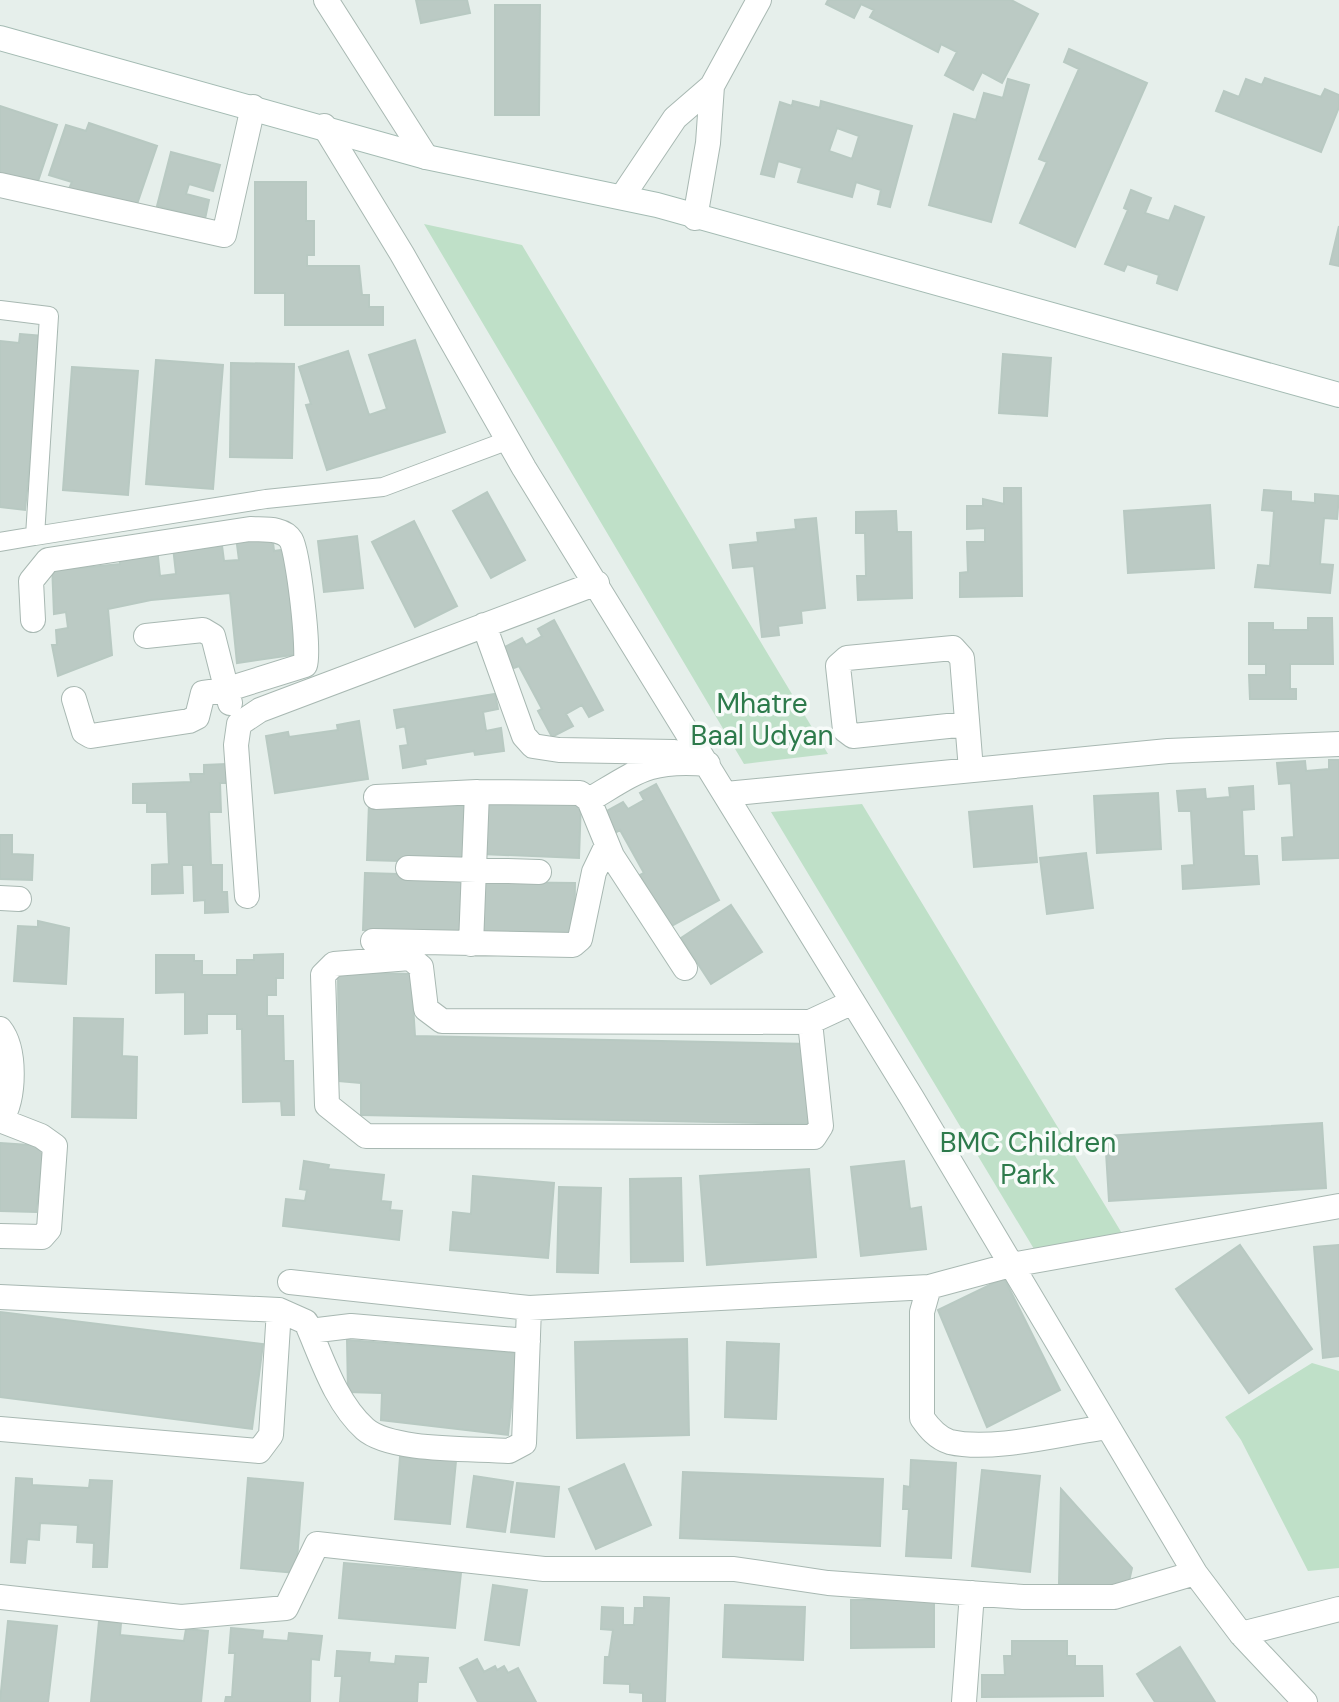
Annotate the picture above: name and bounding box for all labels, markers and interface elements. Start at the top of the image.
park label: Mhatre Baal Udyan [691,685,833,754]
park label: BMC Children Park [940,1124,1116,1193]

